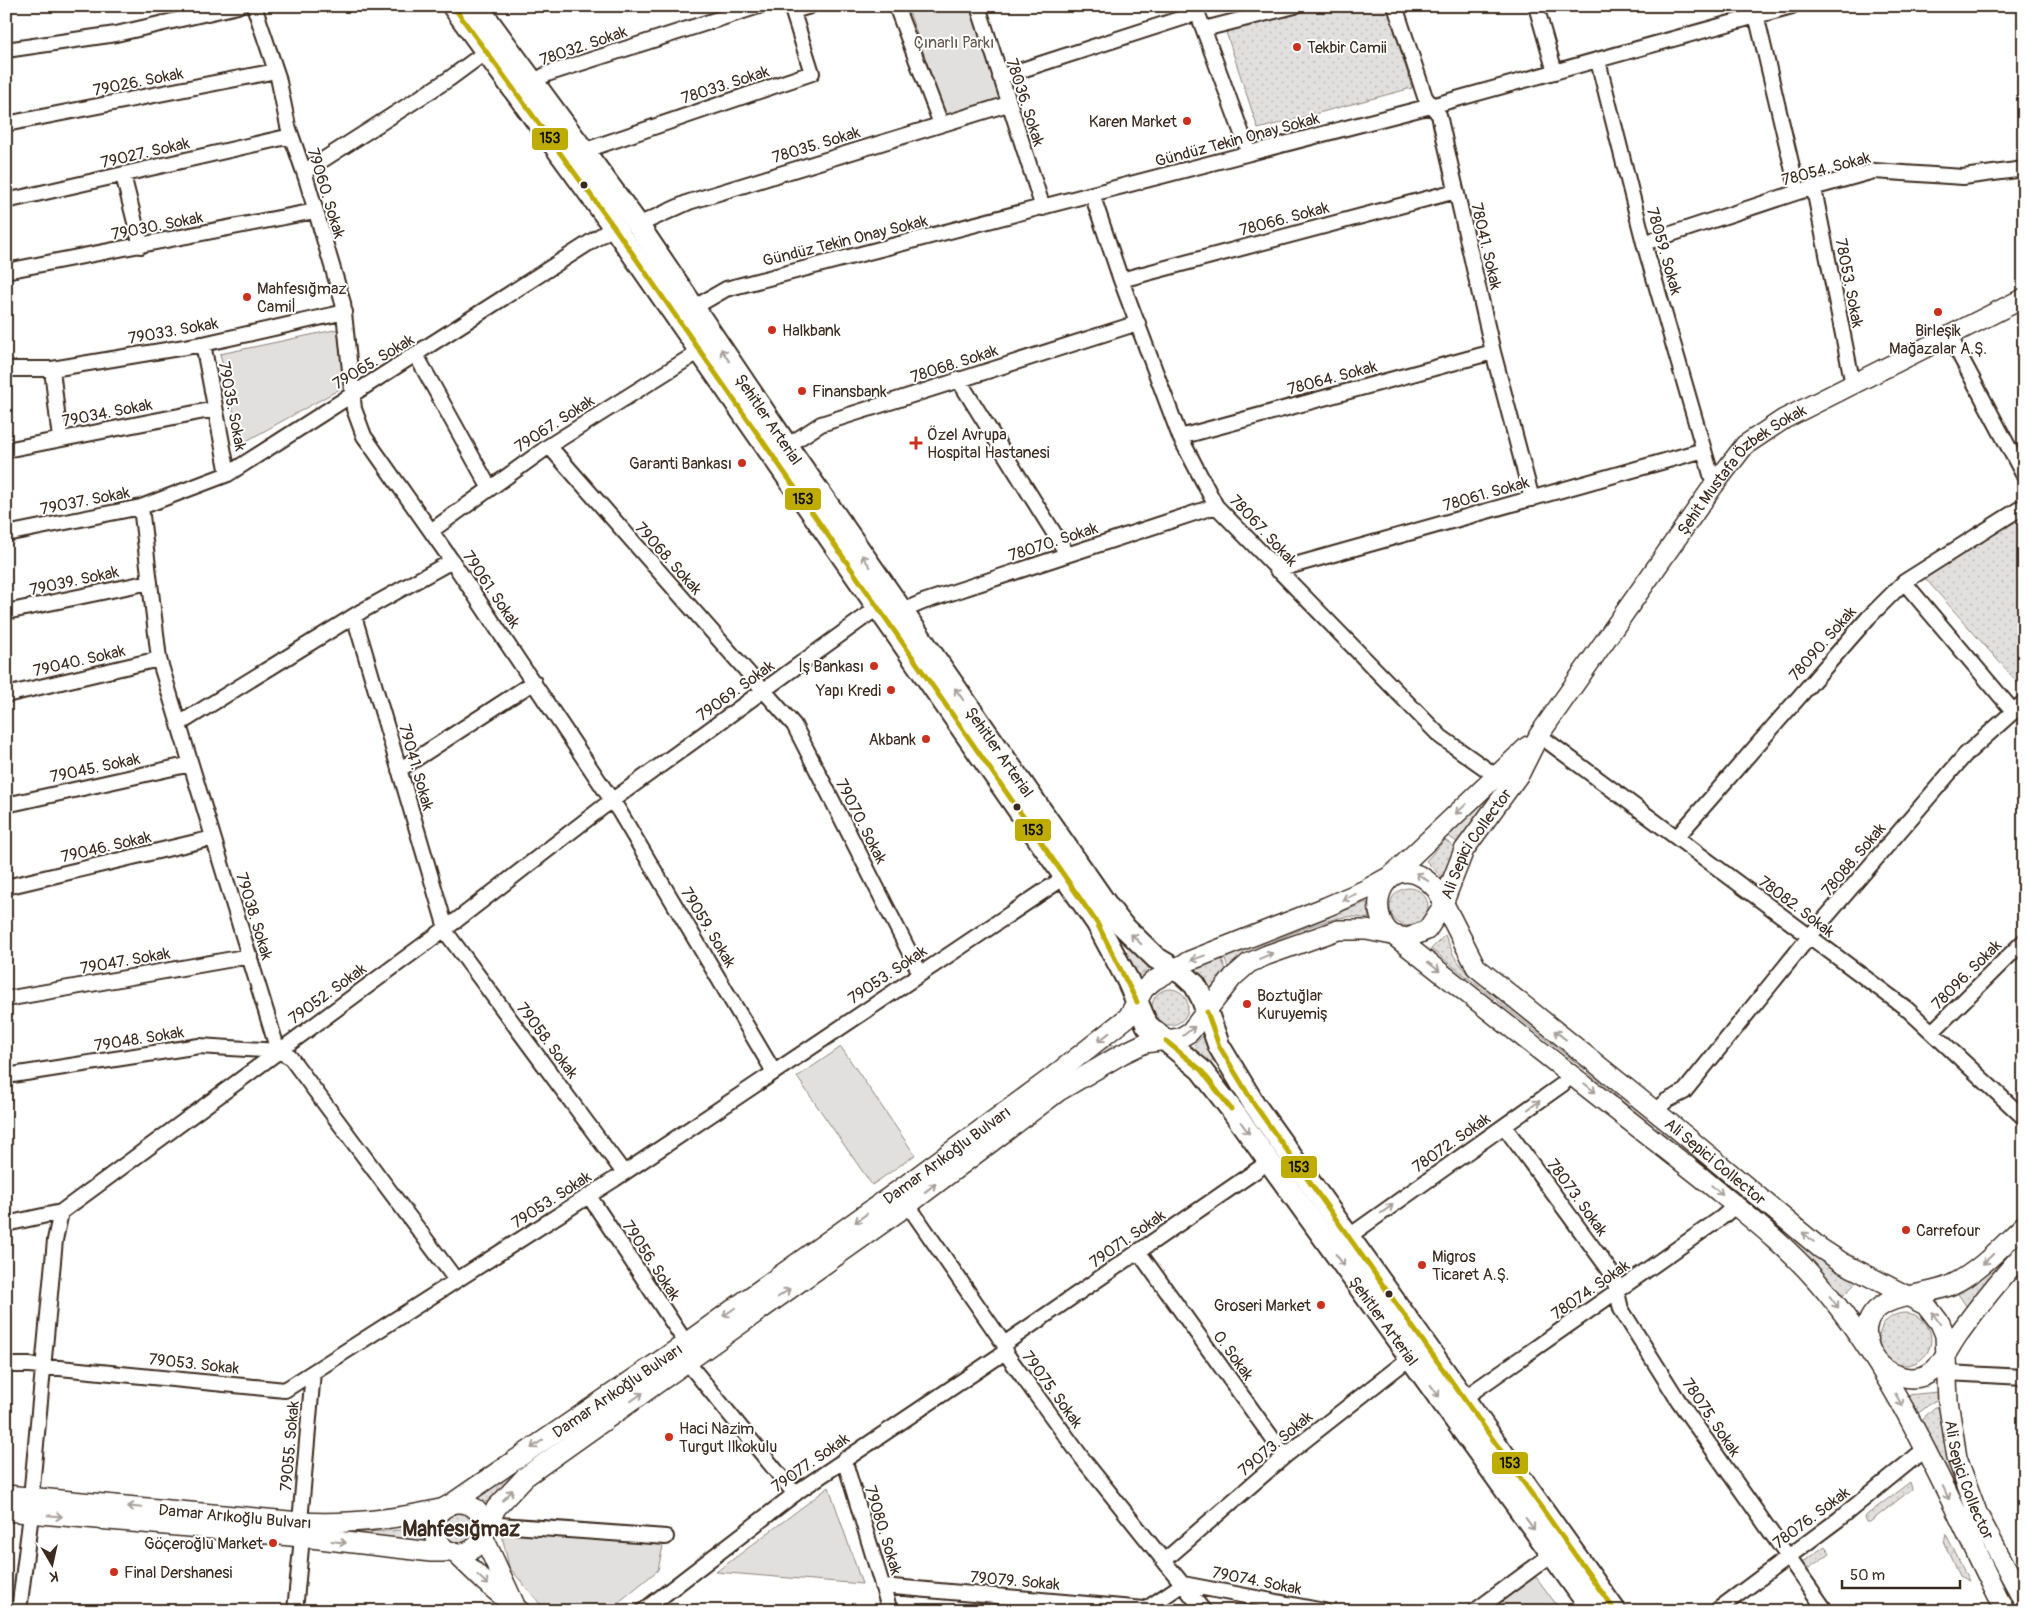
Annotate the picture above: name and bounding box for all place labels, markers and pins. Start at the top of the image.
place label: Tekbir Camii [1307,38,1387,58]
marker: Tekbir Camii [1291,41,1303,53]
place label: Karen Market [1089,112,1178,132]
marker: Karen Market [1181,115,1193,127]
unlabelled marker [579,180,589,190]
place label: Mahfesığmaz Camiİ [257,279,347,317]
marker: Mahfesığmaz Camiİ [241,291,253,303]
marker: Birleşik Mağazalar A.Ş. [1932,306,1944,318]
place label: Halkbank [782,321,841,341]
place label: Birleşik Mağazalar A.Ş. [1889,321,1987,359]
marker: Halkbank [766,324,778,336]
place label: Finansbank [812,382,887,402]
marker: Finansbank [796,385,808,397]
place label: Özel Avrupa Hospital Hastanesi [927,425,1050,463]
marker: Özel Avrupa Hospital Hastanesi [909,436,923,450]
place label: Garanti Bankası [629,454,732,474]
marker: Garanti Bankası [736,457,748,469]
place label: İş Bankası [798,657,864,677]
marker: İş Bankası [868,660,880,672]
place label: Yapı Kredi [815,681,881,701]
marker: Yapı Kredi [885,684,897,696]
place label: Akbank [868,730,916,750]
marker: Akbank [920,733,932,745]
unlabelled marker [1012,802,1022,812]
place label: Boztuğlar Kuruyemiş [1257,986,1327,1024]
marker: Boztuğlar Kuruyemiş [1241,998,1253,1010]
place label: Carrefour [1916,1221,1980,1241]
marker: Carrefour [1900,1224,1912,1236]
place label: Migros Ticaret A.Ş. [1432,1247,1509,1285]
marker: Migros Ticaret A.Ş. [1416,1259,1428,1271]
unlabelled marker [1384,1289,1394,1299]
place label: Groseri Market [1214,1296,1312,1316]
marker: Groseri Market [1315,1299,1327,1311]
place label: Haci Nazim Turgut Ilkokulu [679,1419,777,1457]
marker: Haci Nazim Turgut Ilkokulu [663,1431,675,1443]
place label: Göçeroğlu Market [144,1534,264,1554]
marker: Göçeroğlu Market [267,1537,279,1549]
place label: Final Dershanesi [124,1563,232,1583]
marker: Final Dershanesi [108,1566,120,1578]

